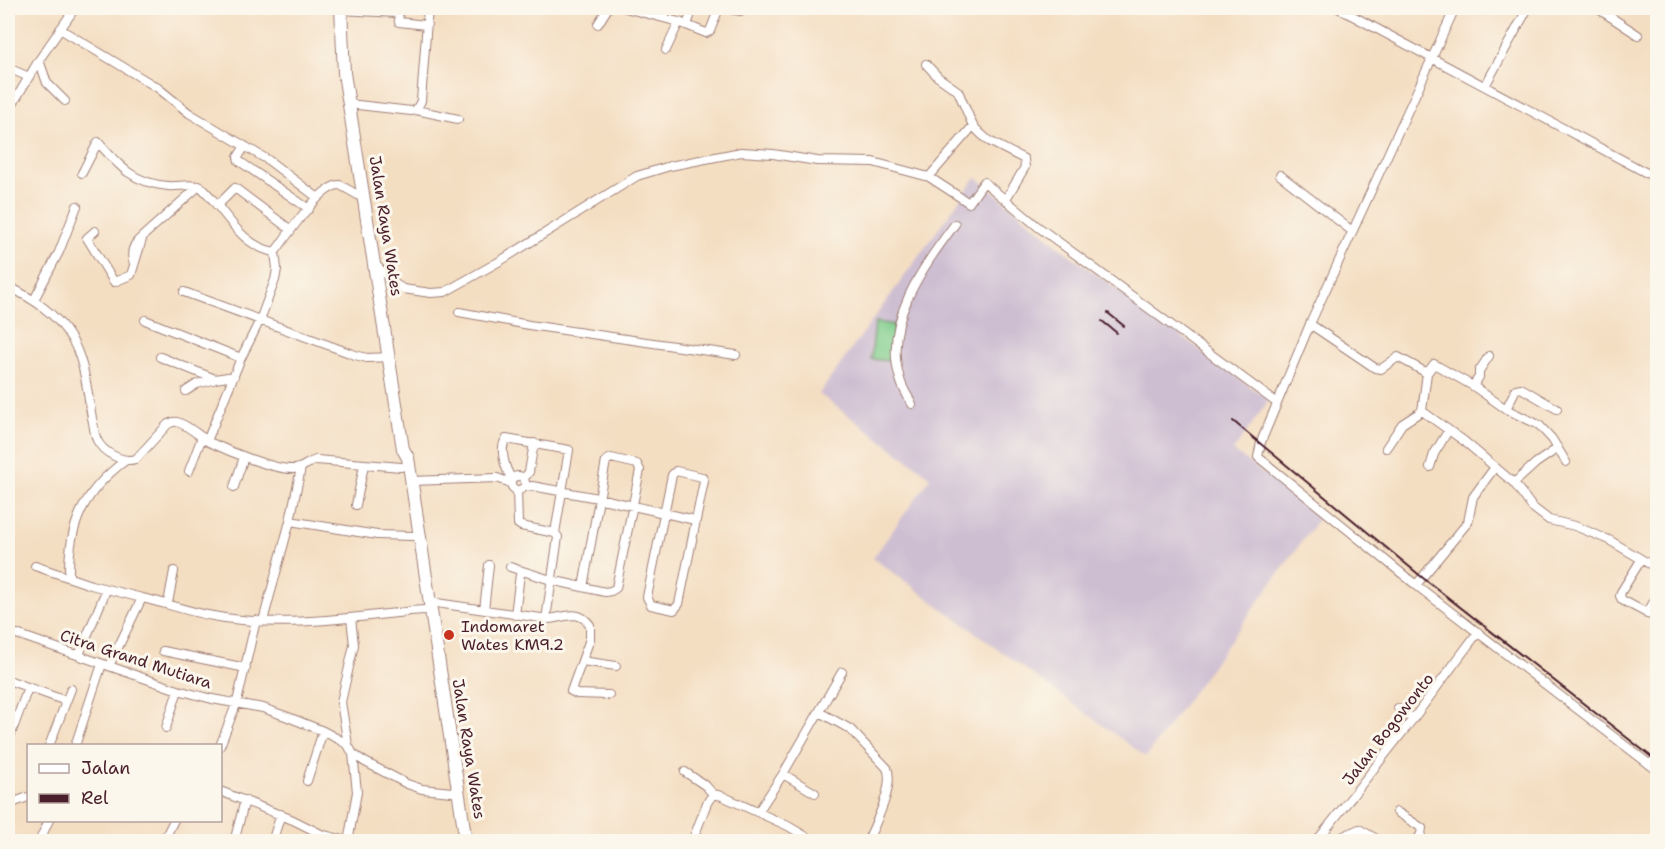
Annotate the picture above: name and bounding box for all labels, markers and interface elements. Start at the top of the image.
street label: Jalan Raya Wates [365,154,407,298]
place label: Indomaret Wates KM9.2 [461,616,564,655]
street label: Citra Grand Mutiara [58,625,214,693]
marker: Indomaret Wates KM9.2 [442,628,456,642]
street label: Jalan Bogowonto [1338,669,1438,789]
street label: Jalan Raya Wates [448,677,490,821]
legend [27,744,222,822]
text: Jalan [81,756,130,780]
text: Rel [81,786,109,810]

